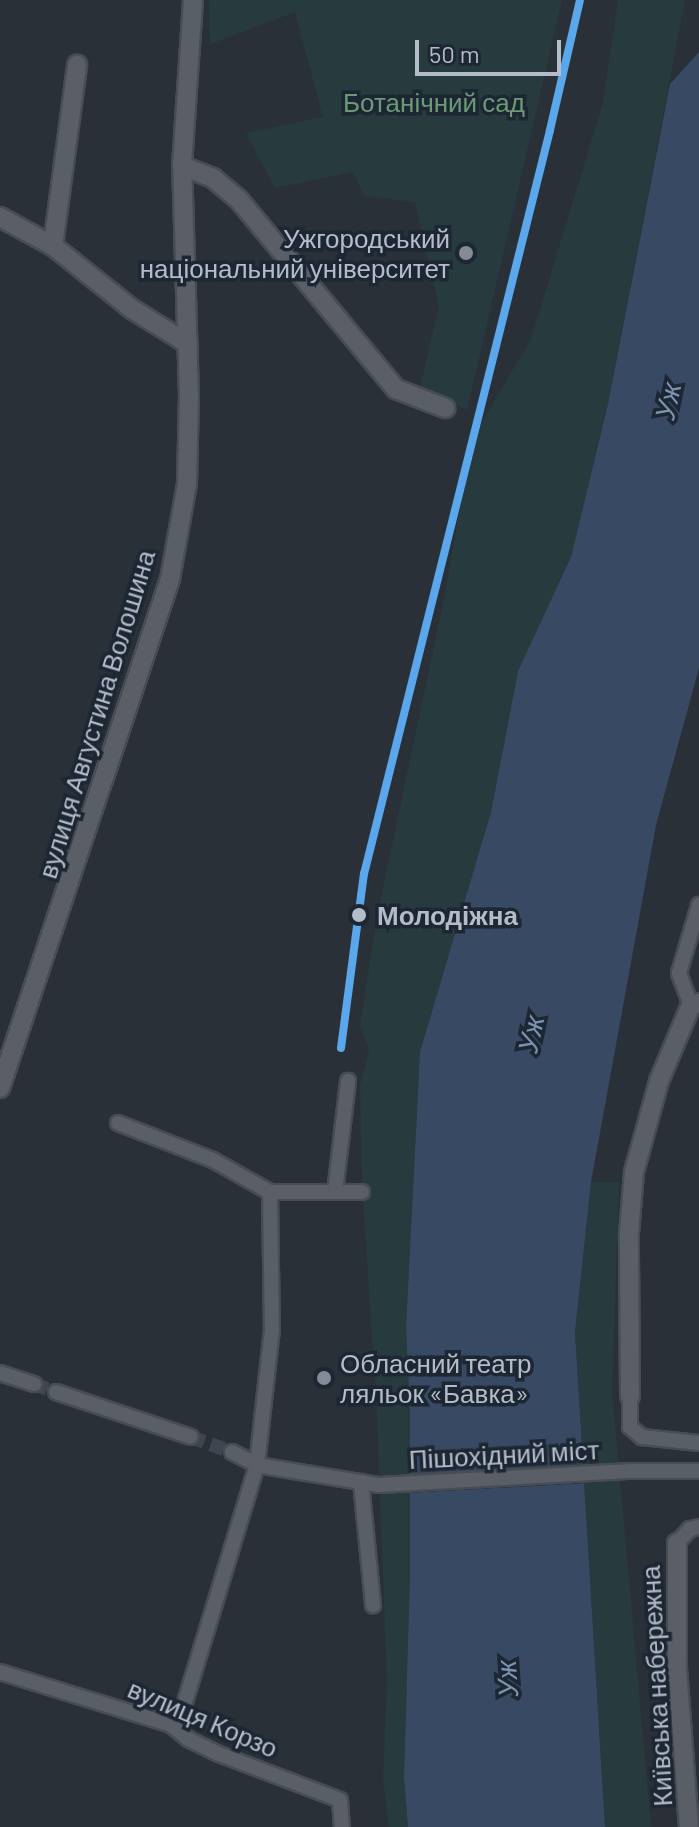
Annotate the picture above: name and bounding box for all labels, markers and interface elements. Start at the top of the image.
scale bar [419,24,565,74]
text: 50 m [429,39,480,68]
park label: Ботанічний сад [343,86,525,118]
place label: Ужгородський національний університет [140,222,450,284]
marker: Ужгородський національний університет [457,244,475,262]
water label: Уж [647,379,687,423]
street label: вулиця Августина Волошина [31,546,161,882]
place label: Молодіжна [377,899,518,931]
marker: Молодіжна [348,904,370,926]
water label: Уж [510,1012,550,1056]
place label: Обласний театр ляльок «Бавка» [340,1347,532,1408]
marker: Обласний театр ляльок «Бавка» [315,1369,333,1387]
street label: Пішохідний міст [408,1433,600,1475]
street label: Київська набережна [634,1565,678,1807]
water label: Уж [488,1659,524,1699]
street label: вулиця Корзо [124,1672,282,1764]

